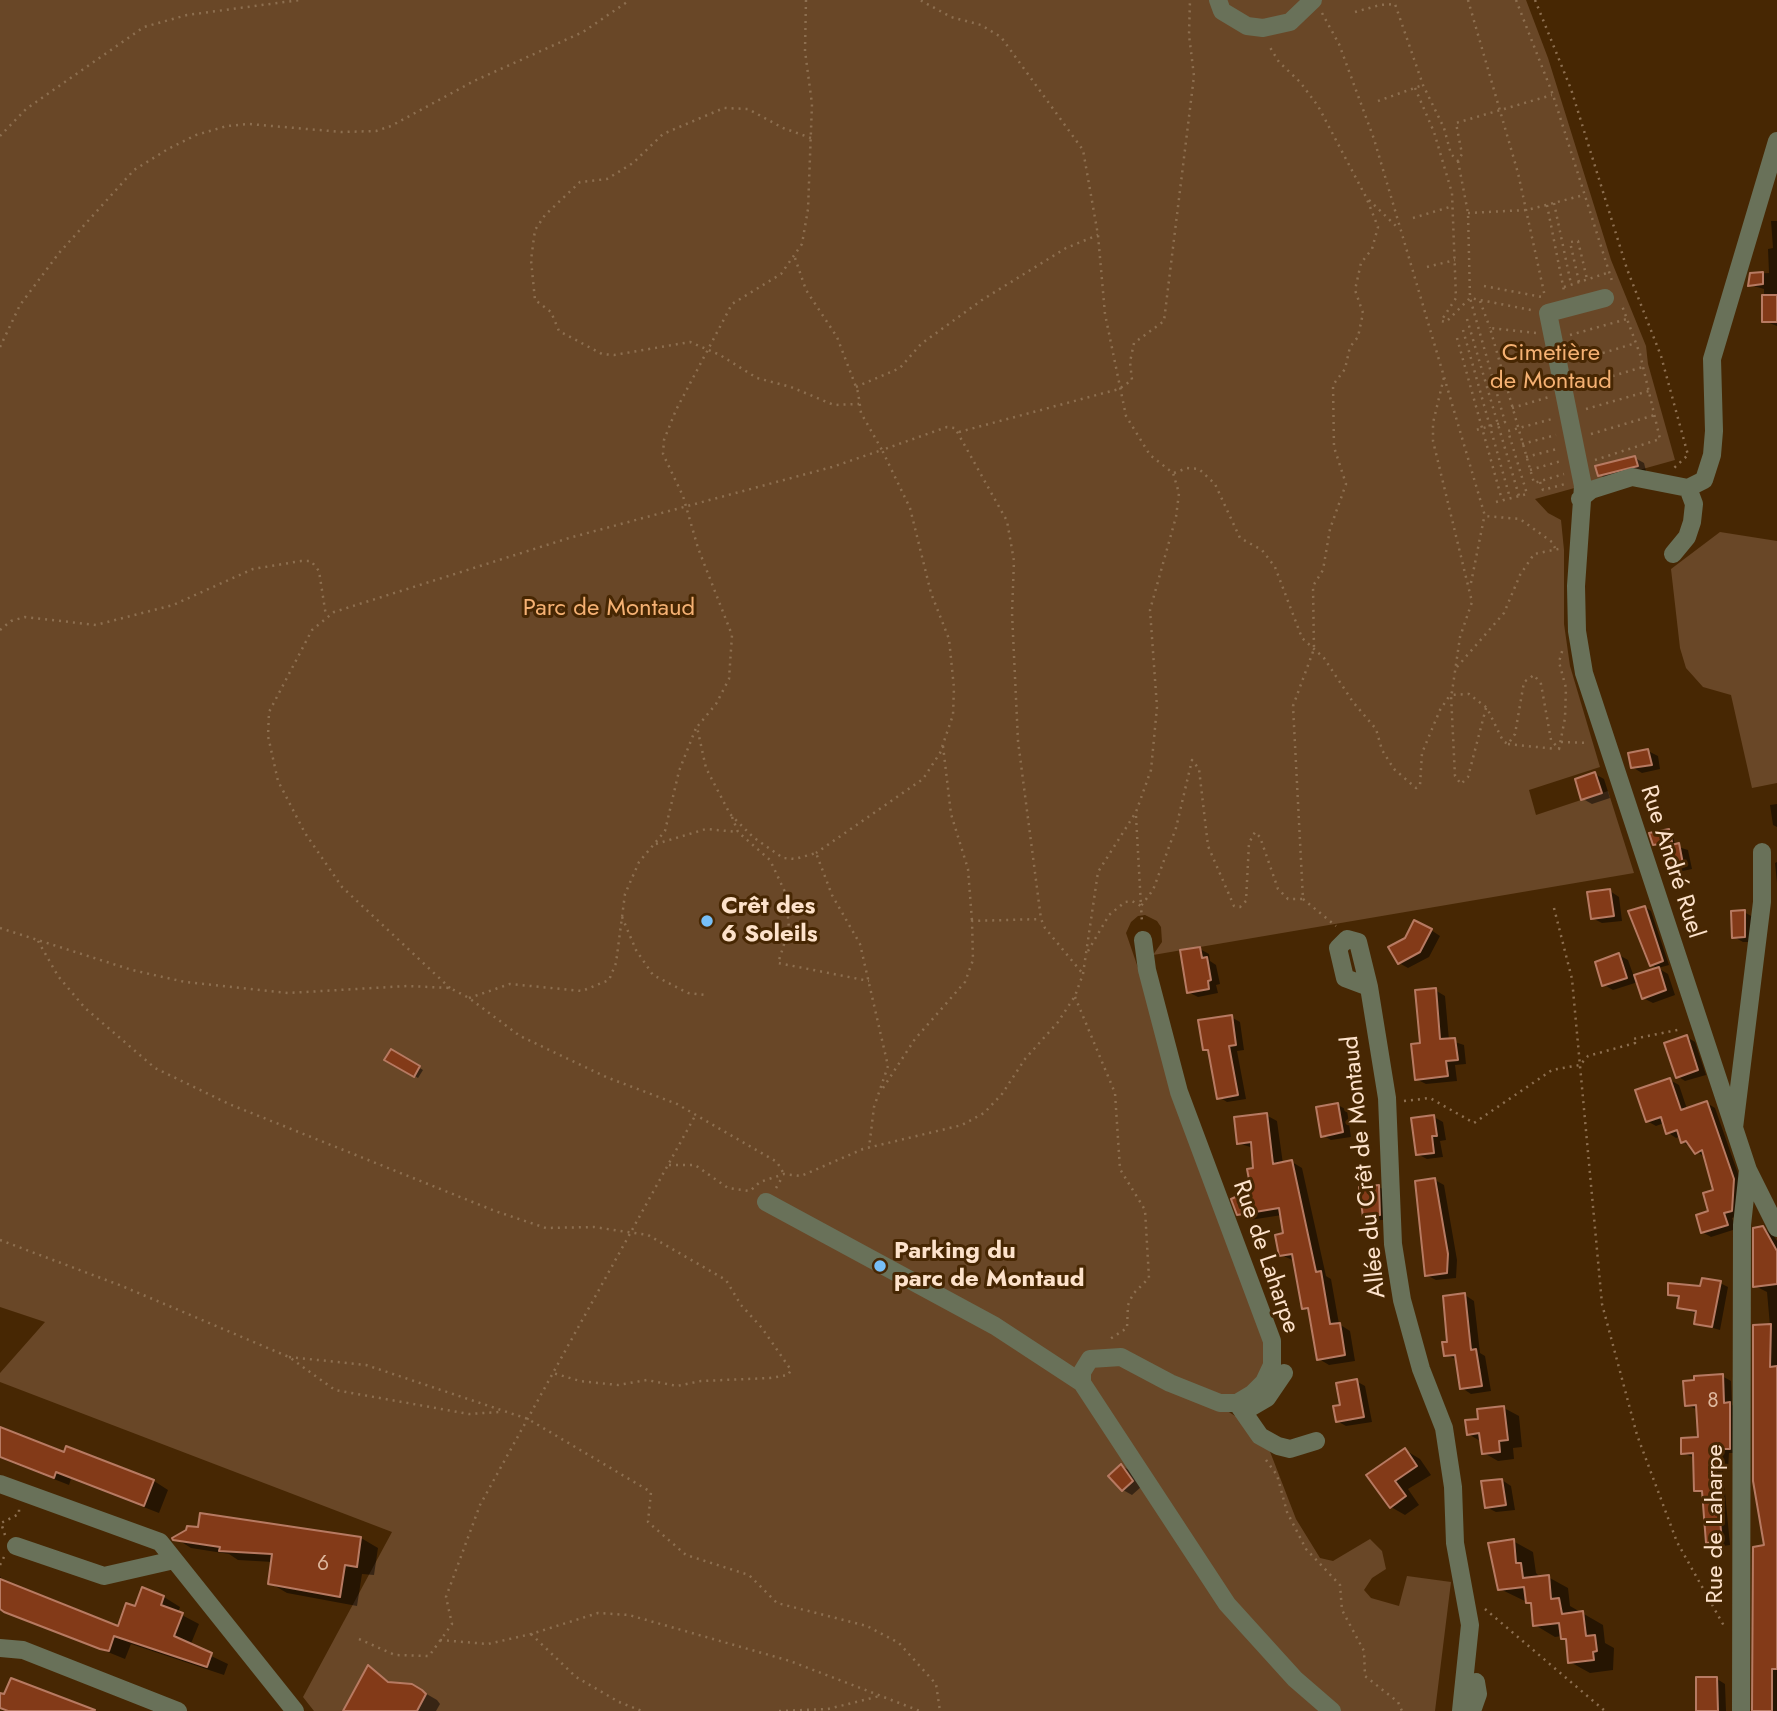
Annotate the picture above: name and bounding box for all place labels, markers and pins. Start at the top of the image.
place label: Crêt des 6 Soleils [721,893,818,949]
marker: Crêt des 6 Soleils [699,913,715,929]
place label: Parking du parc de Montaud [894,1238,1085,1294]
marker: Parking du parc de Montaud [872,1258,888,1274]

